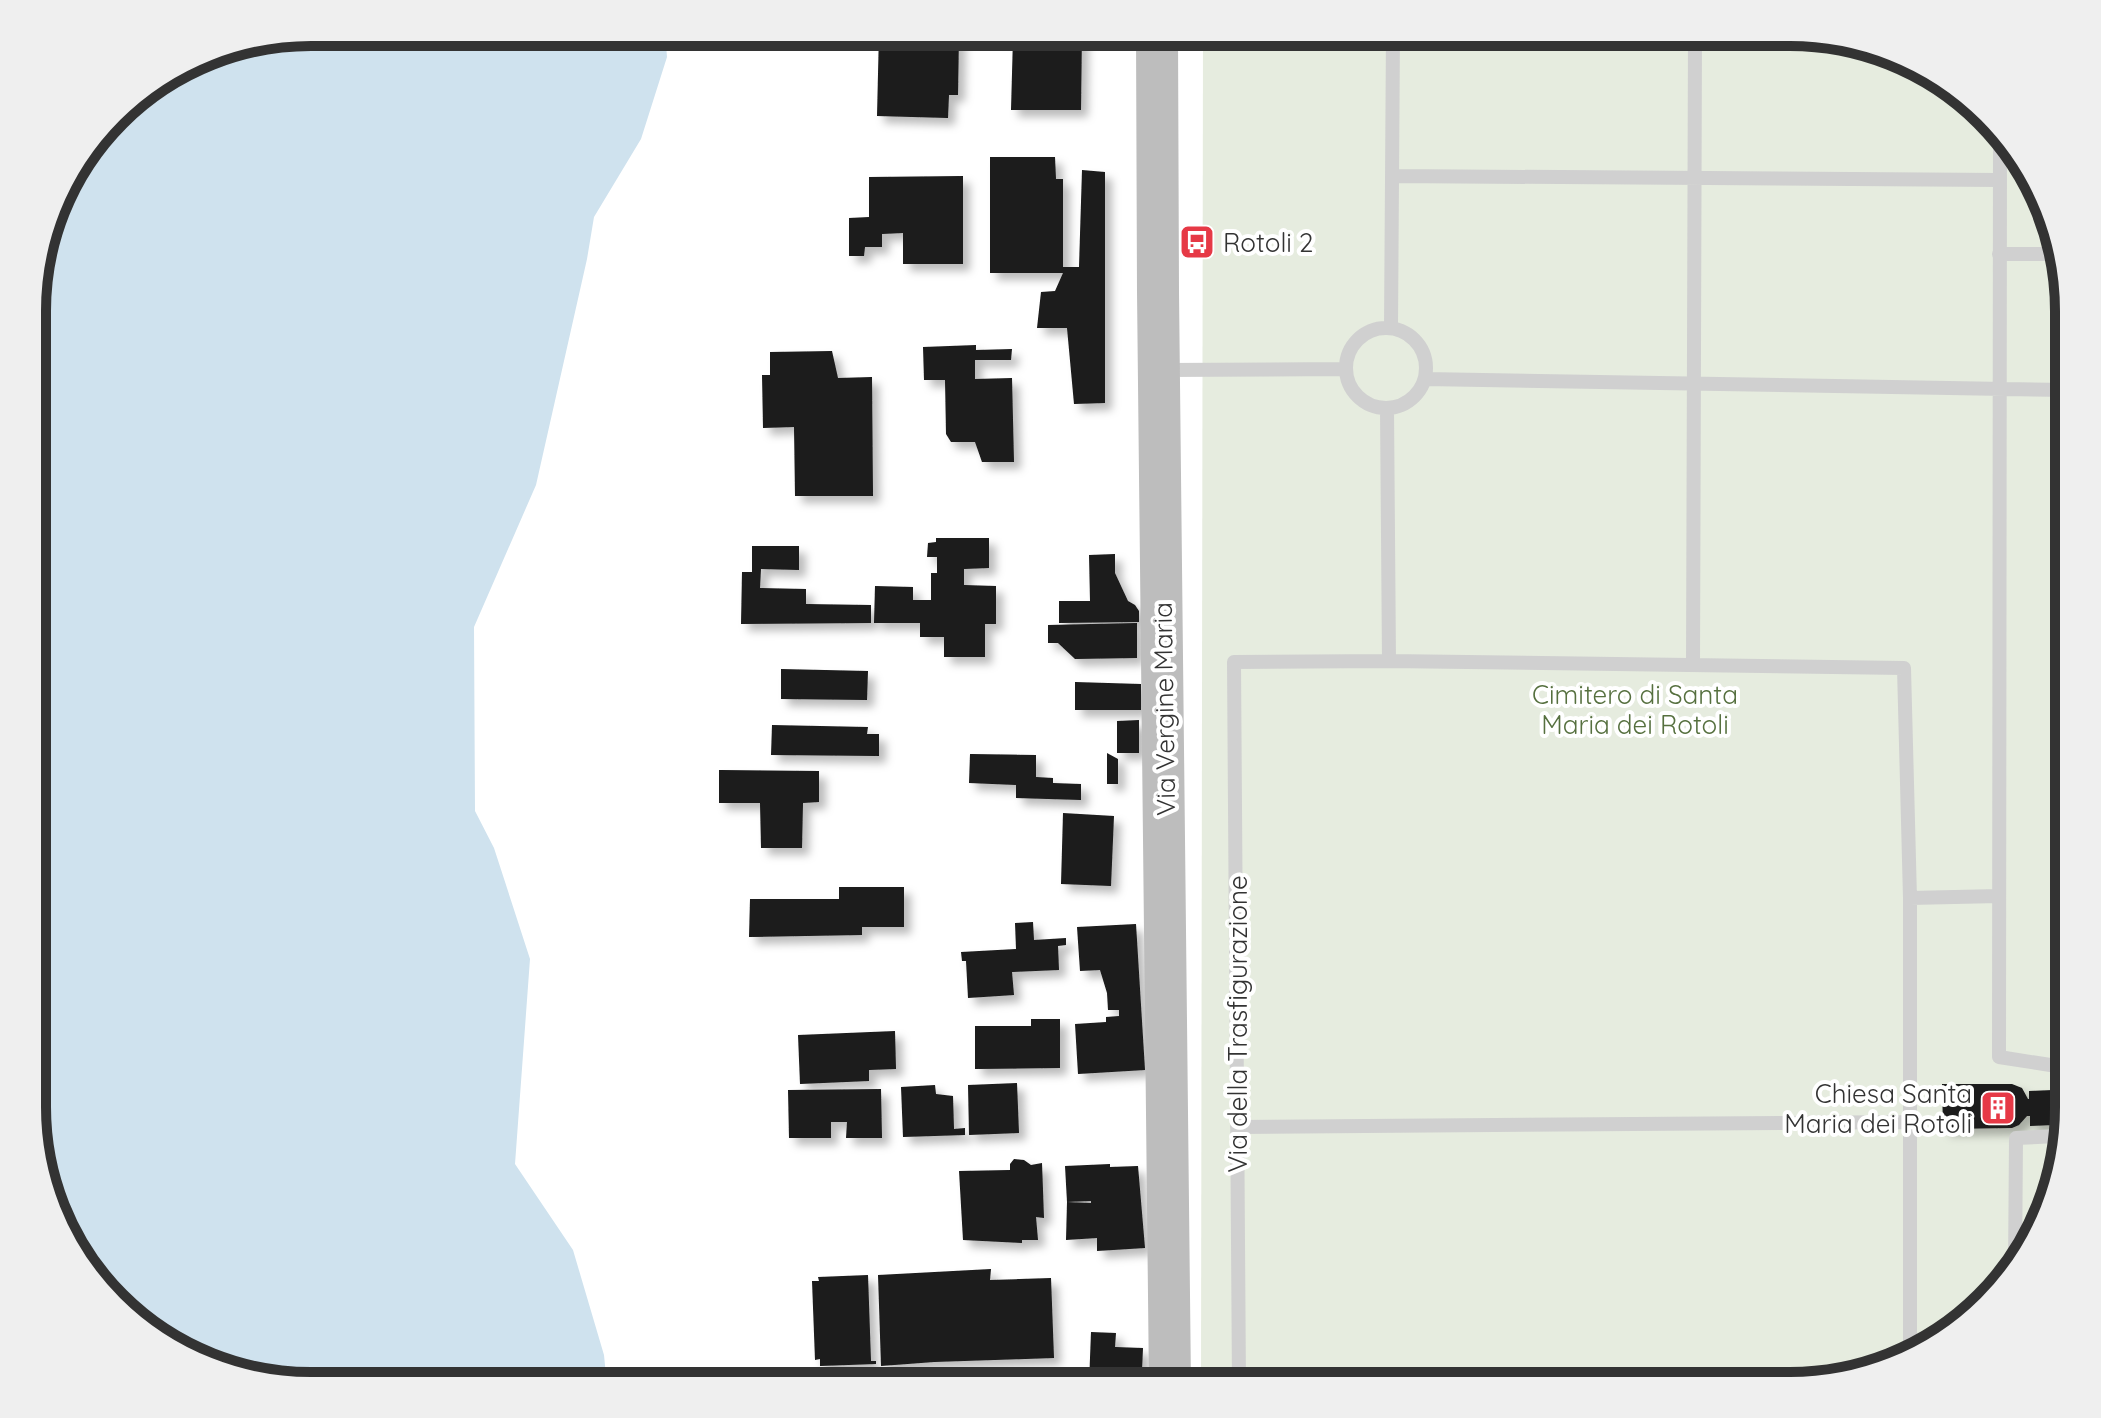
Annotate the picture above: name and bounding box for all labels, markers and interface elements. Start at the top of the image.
bus stop icon: Rotoli 2 [1178,223,1216,261]
place label: Rotoli 2 [1223,226,1313,259]
street label: Via Vergine Maria [1146,602,1182,816]
park label: Cimitero di Santa Maria dei Rotoli [1532,678,1738,741]
street label: Via della Trasfigurazione [1221,875,1254,1173]
place label: Chiesa Santa Maria dei Rotoli [1784,1077,1972,1140]
building icon: Chiesa Santa Maria dei Rotoli [1979,1089,2017,1127]

